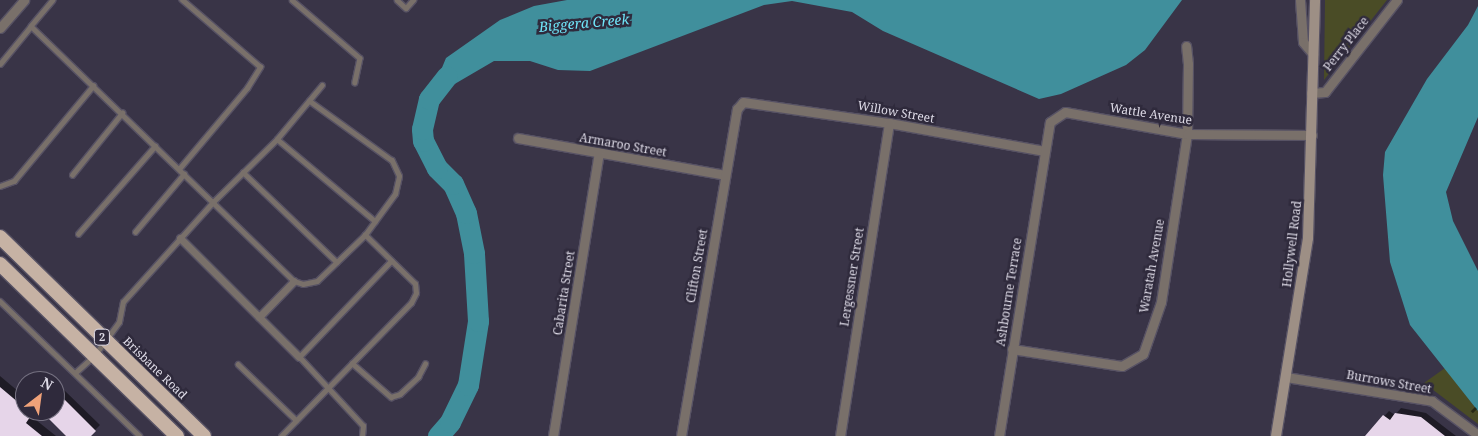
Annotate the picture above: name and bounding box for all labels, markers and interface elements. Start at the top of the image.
water label: Biggera Creek [538,11,630,35]
street label: Perry Place [1320,14,1372,74]
street label: Willow Street [856,98,936,126]
street label: Wattle Avenue [1109,100,1193,128]
street label: Armaroo Street [578,130,668,160]
street label: Hollywell Road [1280,200,1304,288]
street label: Waratah Avenue [1137,218,1167,314]
street label: Lergessner Street [837,227,867,327]
street label: Clifton Street [683,228,711,304]
street label: Ashbourne Terrace [993,237,1025,347]
street label: Cabarita Street [550,250,578,336]
road number: 2 [93,328,111,346]
street label: Brisbane Road [120,334,190,402]
street label: Burrows Street [1345,367,1433,397]
north arrow [15,371,65,421]
text: N [38,372,57,394]

